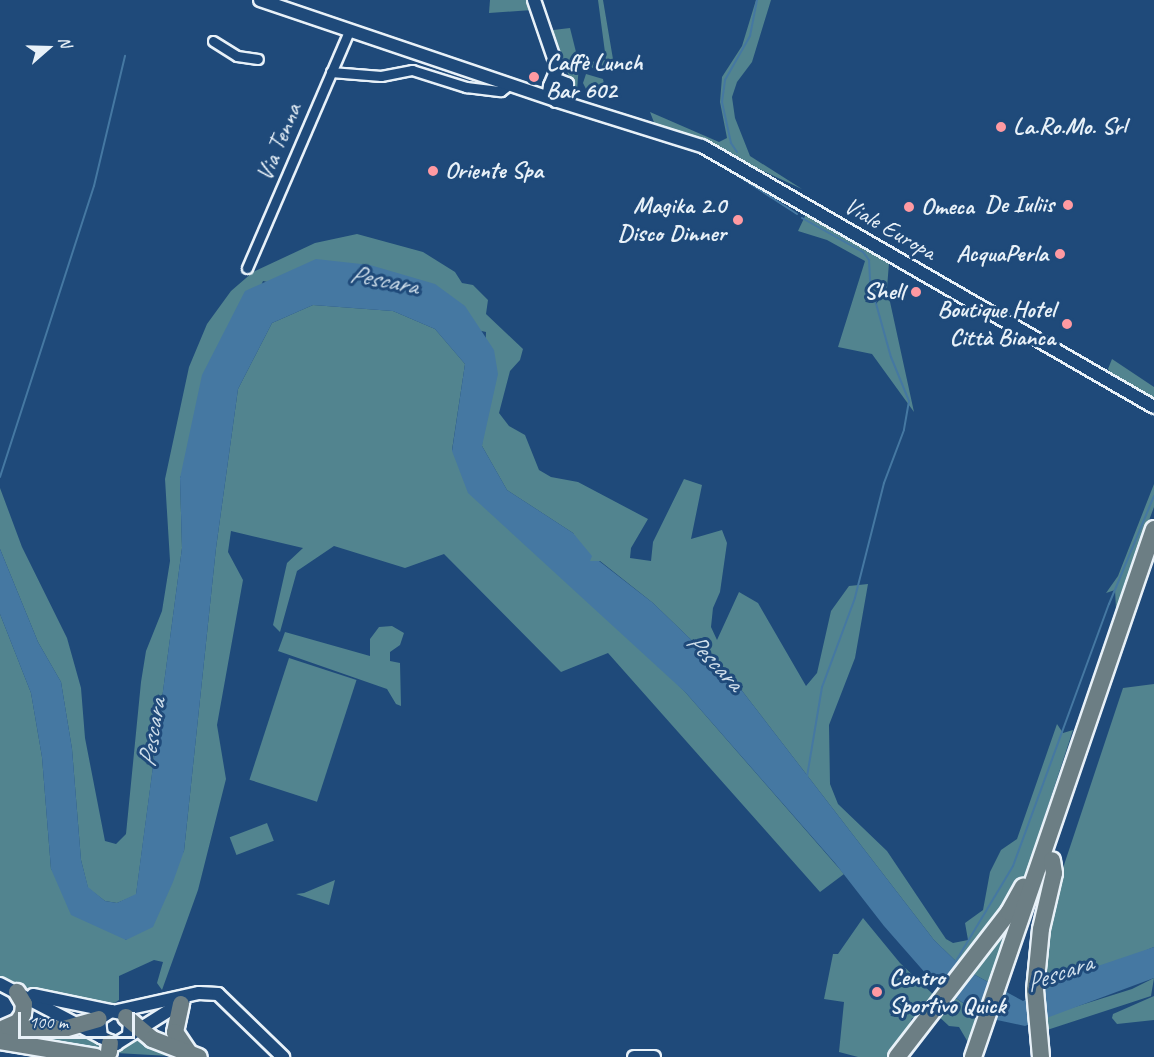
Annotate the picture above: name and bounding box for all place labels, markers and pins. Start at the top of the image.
place label: Caffè Lunch Bar 602 [546,49,643,105]
marker: Caffè Lunch Bar 602 [527,70,541,84]
place label: La.Ro.Mo. Srl [1013,113,1126,141]
marker: La.Ro.Mo. Srl [994,120,1008,134]
place label: Oriente Spa [445,157,543,185]
marker: Oriente Spa [426,164,440,178]
place label: De Iuliis [985,191,1054,219]
place label: Magika 2.0 Disco Dinner [617,192,726,248]
place label: Omeca [921,193,974,221]
marker: De Iuliis [1059,196,1077,214]
marker: Omeca [902,200,916,214]
marker: Magika 2.0 Disco Dinner [731,213,745,227]
place label: AcquaPerla [956,240,1048,268]
marker: AcquaPerla [1053,247,1067,261]
place label: Shell [864,278,904,306]
marker: Shell [909,285,923,299]
place label: Boutique Hotel Città Bianca [938,296,1055,352]
marker: Boutique Hotel Città Bianca [1060,317,1074,331]
place label: Centro Sportivo Quick [889,964,1005,1020]
marker: Centro Sportivo Quick [870,985,884,999]

